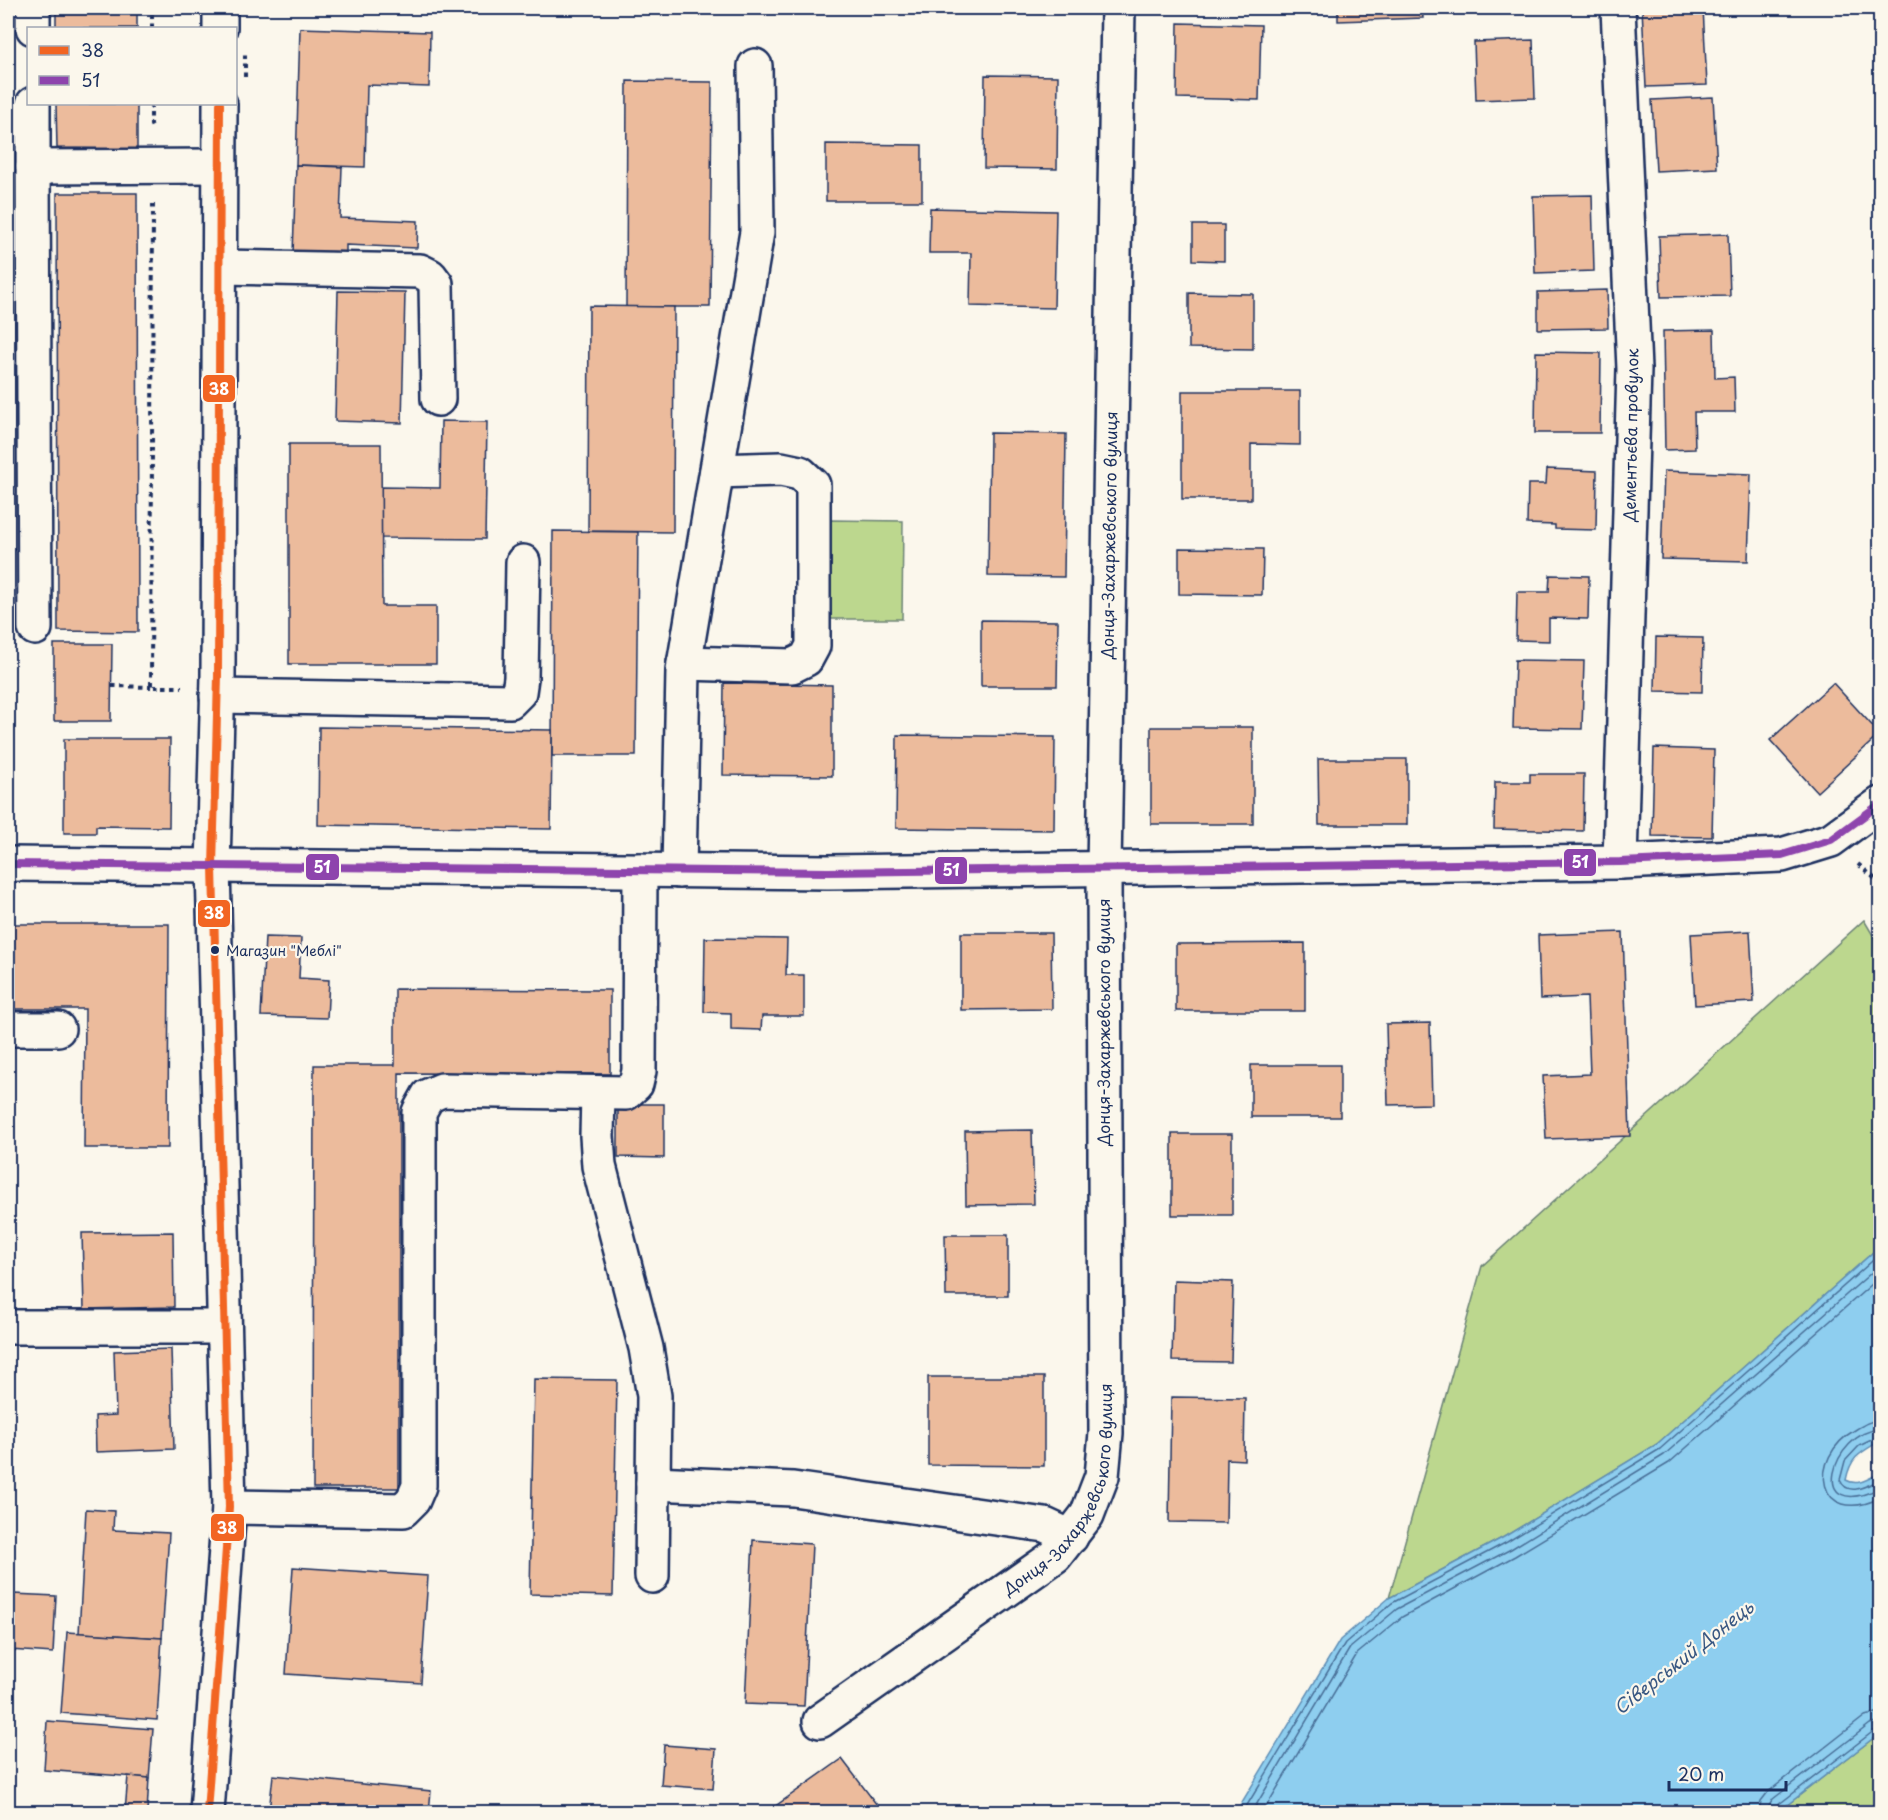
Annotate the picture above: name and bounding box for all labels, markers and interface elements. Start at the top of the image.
legend [27,27,237,105]
text: 38 [81,36,104,63]
text: 51 [81,66,100,93]
street label: Дементьєва провулок [1616,348,1644,523]
line badge: 38 [202,374,236,403]
text: 38 [209,376,229,400]
street label: Донця-Захаржевського вулиця [1094,411,1122,660]
line badge: 51 [1563,848,1597,877]
text: 51 [1571,849,1589,873]
line badge: 51 [305,853,340,881]
text: 51 [313,854,331,878]
line badge: 51 [934,856,968,885]
text: 51 [942,857,960,881]
street label: Донця-Захаржевського вулиця [1091,898,1115,1147]
line badge: 38 [197,899,231,928]
text: 38 [204,900,224,924]
place label: Магазин "Меблі" [226,940,342,961]
marker: Магазин "Меблі" [209,944,221,956]
street label: Донця-Захаржевського вулиця [997,1383,1117,1601]
line badge: 38 [210,1513,245,1542]
text: 38 [217,1515,237,1539]
water label: Сіверський Донець [1607,1593,1759,1720]
scale bar [1669,1754,1786,1792]
text: 20 m [1678,1760,1724,1787]

